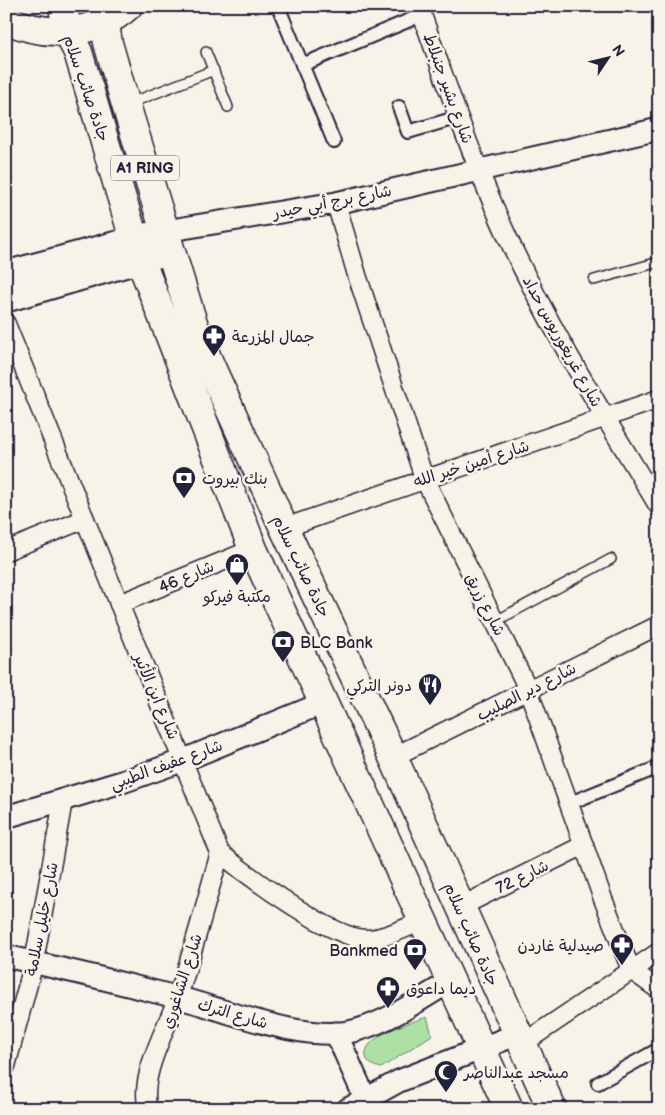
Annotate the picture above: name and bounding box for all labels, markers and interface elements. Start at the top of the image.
street label: شارع بشير جنبلاط [418,31,476,147]
north arrow [582,32,632,82]
street label: جادة صائب سلام [57,33,113,145]
text: N [608,42,628,60]
road number: A1 RING [111,156,179,180]
street label: شارع برج أبي حيدر [269,182,394,228]
street label: شارع غريغوريوس حداد [517,273,606,411]
pharmacy icon: جمال المزرعة [201,323,227,357]
place label: جمال المزرعة [232,328,315,347]
street label: شارع أمين خير الله [411,437,532,493]
bank icon: بنك بيروت [171,465,197,499]
place label: بنك بيروت [202,470,268,489]
street label: جادة صائب سلام [266,512,334,622]
shop icon: مكتبة فيركو [224,552,250,586]
street label: شارع 46 [156,557,218,598]
street label: شارع زريق [460,570,509,640]
place label: مكتبة فيركو [202,588,271,607]
bank icon: BLC Bank [270,629,296,663]
place label: BLC Bank [300,634,372,653]
street label: شارع ابن الأثير [127,648,184,743]
street label: شارع دير الصليب [474,659,580,726]
restaurant icon: دونر التركي [417,672,443,706]
place label: دونر التركي [346,677,412,700]
street label: شارع عفيف الطيبي [108,736,227,798]
street label: شارع 72 [493,856,553,899]
street label: شارع خليل سلامة [22,861,64,978]
street label: جادة صائب سلام [437,880,502,990]
street label: شارع الشاغوري [158,932,208,1032]
pharmacy icon: صيدلية غاردن [609,932,635,966]
bank icon: Bankmed [402,937,428,971]
place label: صيدلية غاردن [518,937,604,956]
place label: Bankmed [329,942,398,961]
pharmacy icon: ديما داعوق [375,975,401,1009]
place label: ديما داعوق [406,980,476,999]
street label: شارع الترك [195,995,270,1034]
mosque icon: مسجد عبدالناصر [433,1059,459,1093]
place label: مسجد عبدالناصر [462,1064,569,1083]

